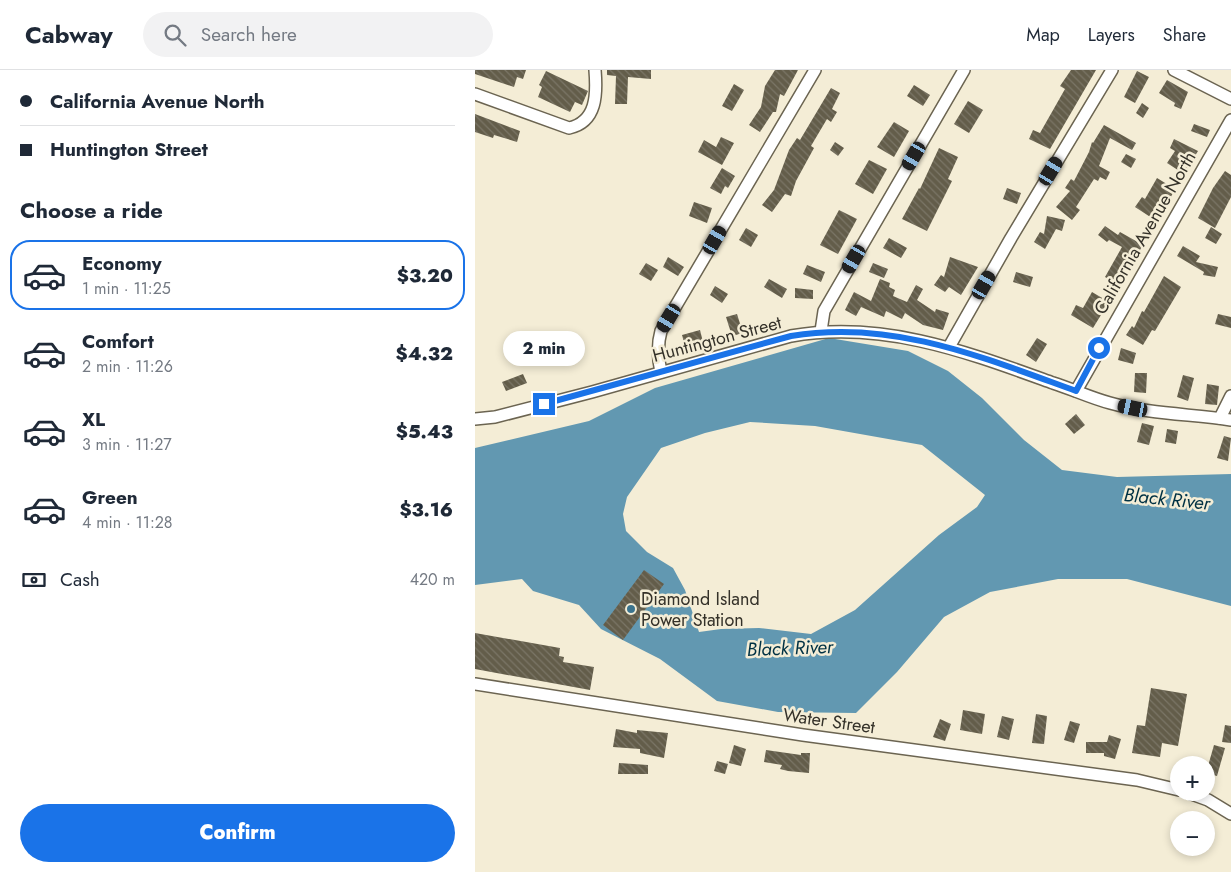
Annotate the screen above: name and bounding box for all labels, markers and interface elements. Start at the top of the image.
search box [143,12,493,57]
text: Cabway [25,17,113,52]
icon: search [161,21,189,49]
text: Search here [201,21,297,48]
text: Map [1026,22,1060,48]
text: Layers [1088,22,1135,48]
text: Share [1163,22,1206,48]
text: California Avenue North [50,88,265,115]
text: Huntington Street [50,136,208,163]
car [900,139,927,173]
street label: California Avenue North [1088,147,1202,319]
car [1036,154,1065,188]
text: Choose a ride [20,194,163,226]
car [701,223,728,257]
car [840,242,867,276]
text: Economy [82,250,162,277]
icon: car [22,253,67,298]
text: $3.20 [397,262,453,289]
car [970,268,997,302]
text: 1 min · 11:25 [82,277,171,300]
car [654,301,683,335]
street label: Huntington Street [650,309,785,369]
text: Comfort [82,328,154,355]
icon: car [22,331,67,376]
callout: 2 min [503,332,585,366]
text: 2 min [523,337,565,360]
route start [1088,337,1110,359]
text: $4.32 [396,340,453,367]
text: 2 min · 11:26 [82,355,173,378]
route end [533,393,555,415]
car [1116,398,1149,418]
text: XL [82,406,105,433]
icon: car [22,409,67,454]
text: $5.43 [396,418,453,445]
text: 3 min · 11:27 [82,433,172,456]
water label: Black River [1123,481,1213,517]
text: Green [82,484,138,511]
icon: car [22,487,67,532]
text: $3.16 [400,496,453,523]
text: 4 min · 11:28 [82,511,173,534]
icon: cash [20,566,48,594]
text: Cash [60,566,100,593]
text: 420 m [410,568,455,591]
place label: Diamond Island Power Station [641,586,760,633]
marker: Diamond Island Power Station [625,603,637,615]
water label: Black River [746,633,835,663]
street label: Water Street [781,702,877,740]
map controls [1170,756,1215,856]
button: + [1170,756,1215,801]
button: Confirm [20,804,455,862]
button: − [1170,811,1215,856]

